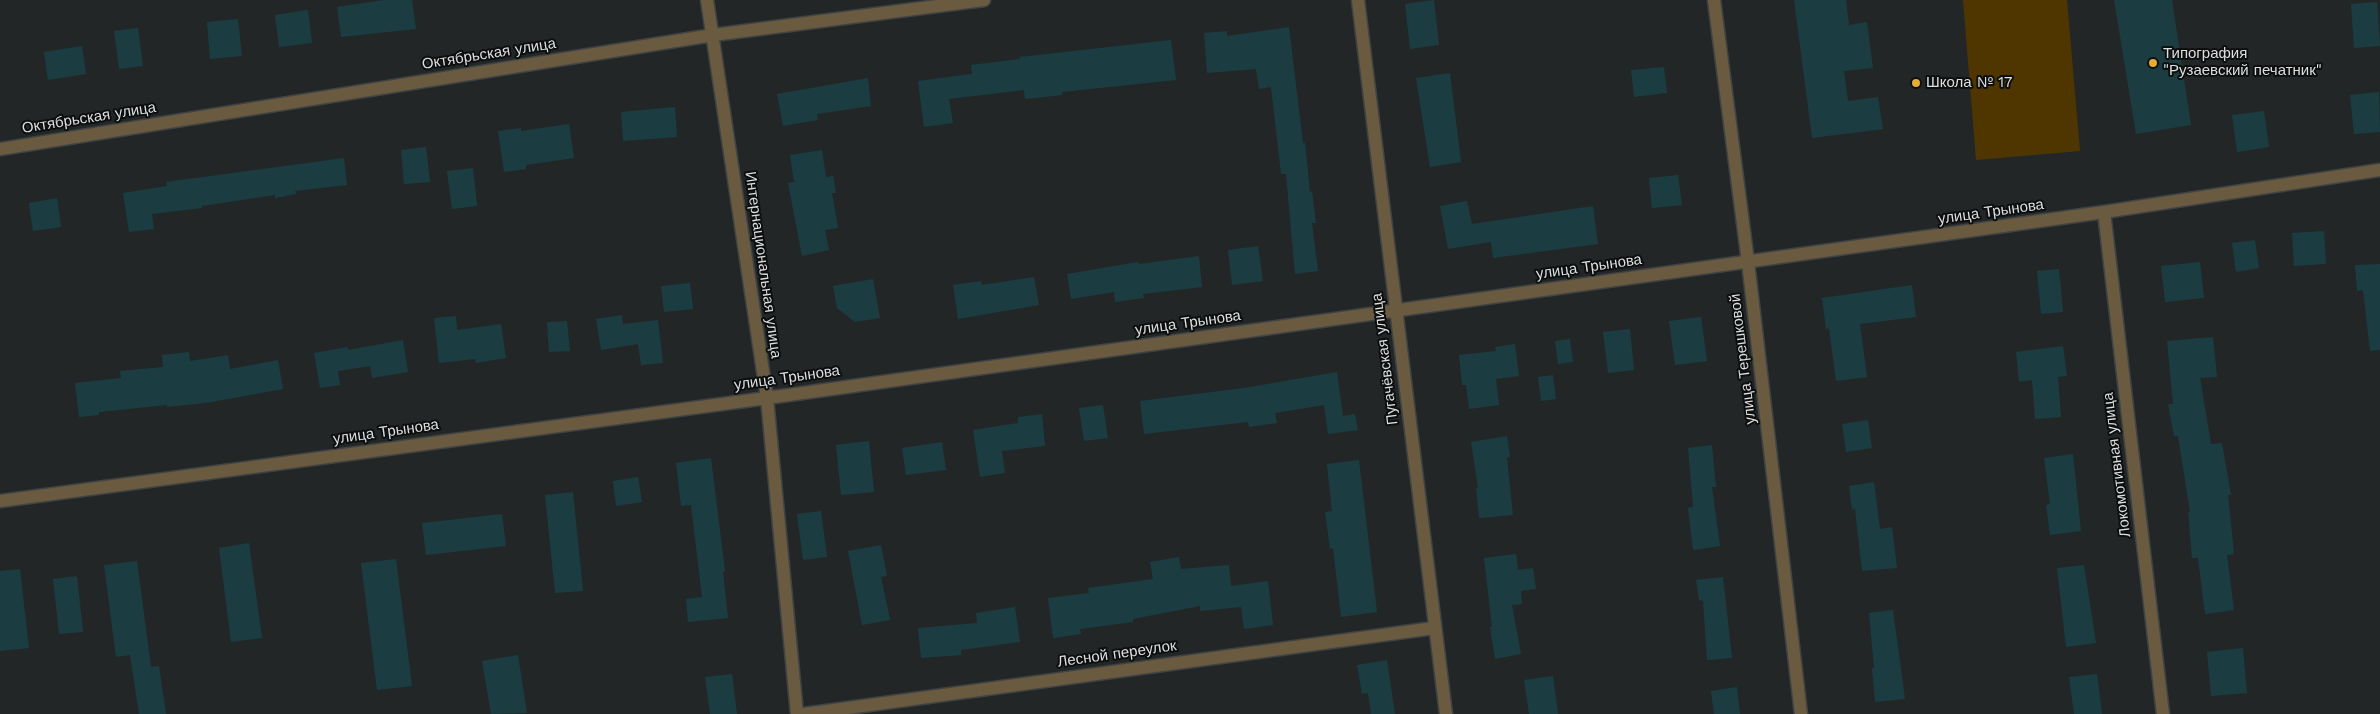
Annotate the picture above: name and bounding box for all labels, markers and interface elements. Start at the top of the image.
street label: Октябрьская улица [421,35,557,73]
place label: Типография "Рузаевский печатник" [2163,45,2322,80]
marker: Типография "Рузаевский печатник" [2147,57,2159,69]
place label: Школа № 17 [1926,74,2012,92]
marker: Школа № 17 [1910,77,1922,89]
street label: Октябрьская улица [21,99,157,137]
street label: Интернациональная улица [741,170,785,360]
street label: улица Трынова [1937,196,2045,228]
street label: улица Трынова [1535,251,1643,283]
street label: Пугачёвская улица [1368,292,1402,426]
street label: улица Терешковой [1726,293,1760,425]
street label: улица Трынова [1134,307,1242,339]
street label: улица Трынова [733,362,841,394]
street label: Локомотивная улица [2099,391,2135,539]
street label: улица Трынова [332,416,440,448]
street label: Лесной переулок [1056,637,1178,671]

